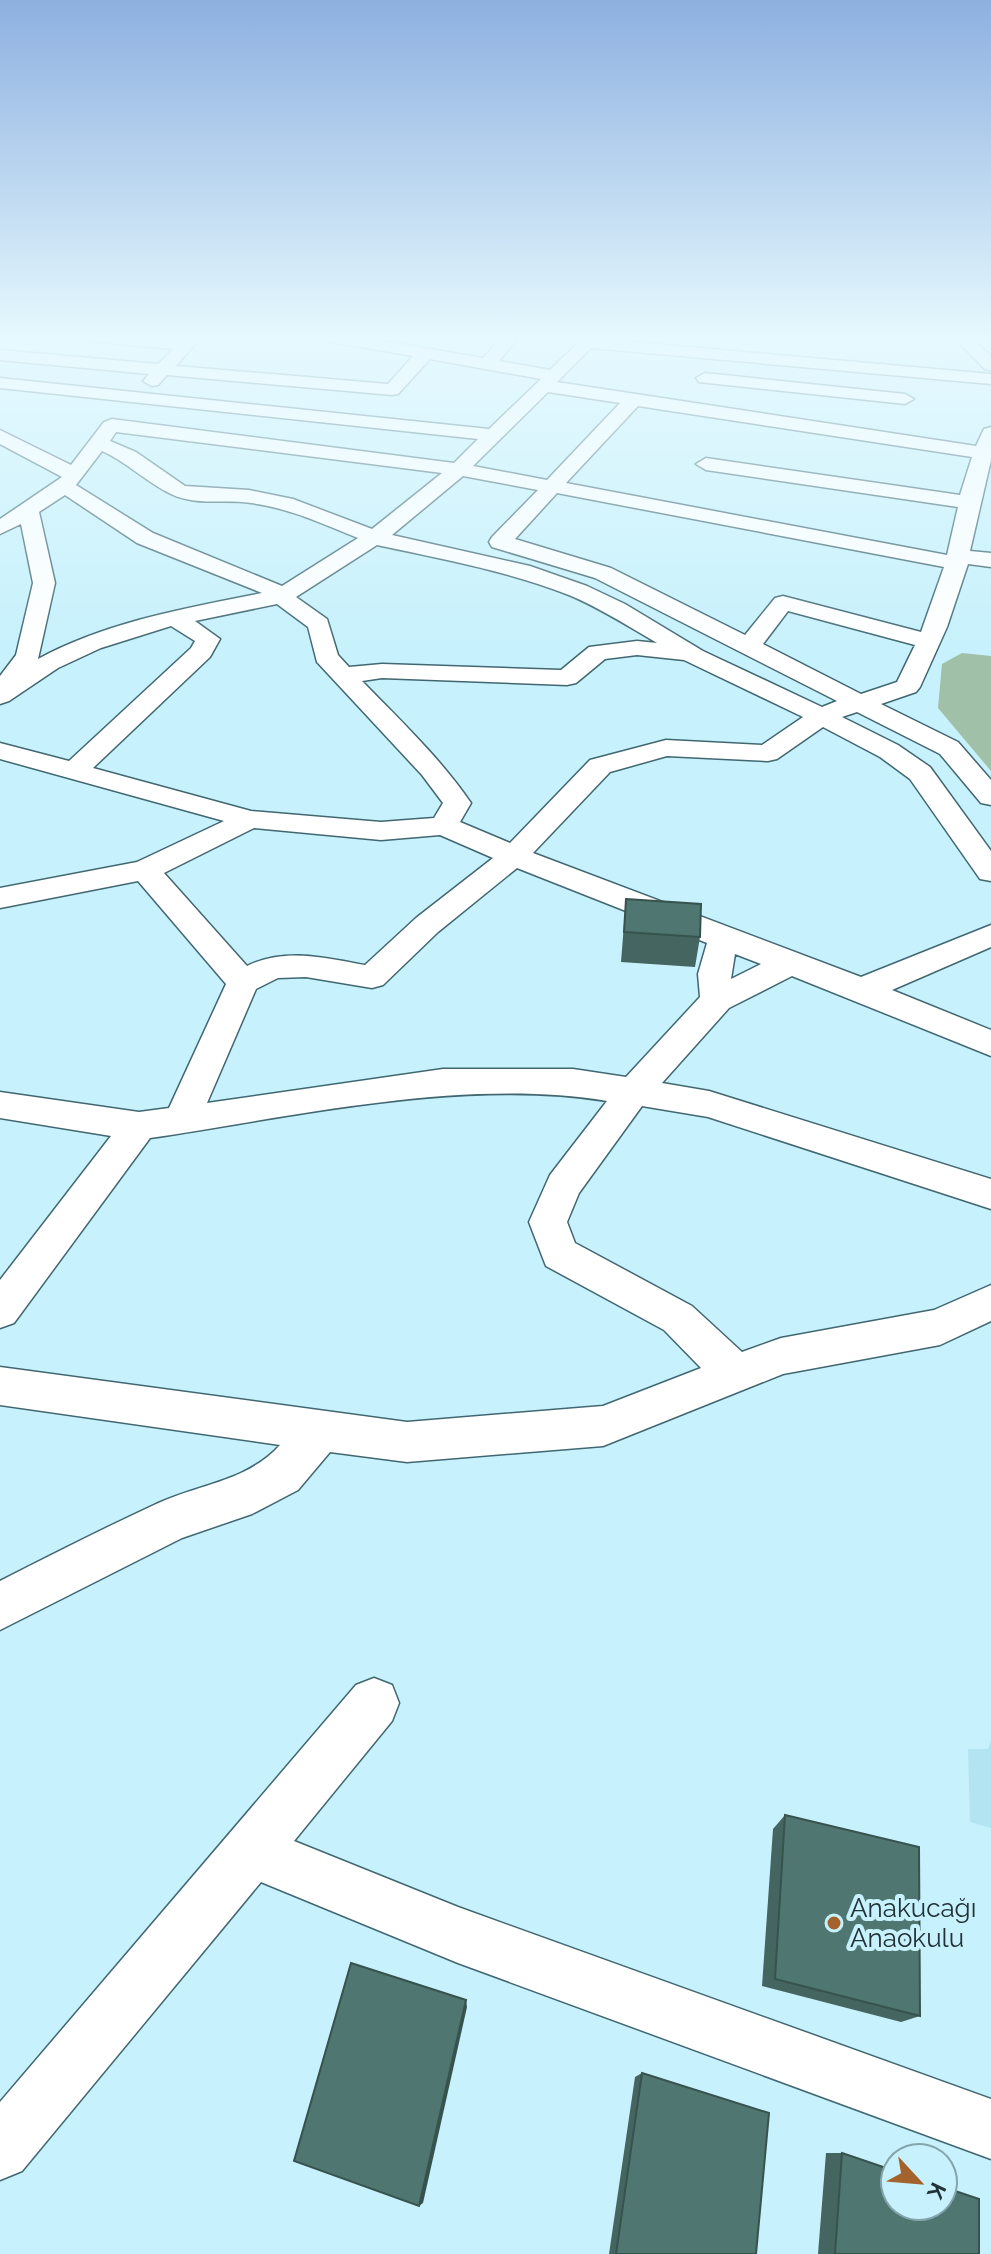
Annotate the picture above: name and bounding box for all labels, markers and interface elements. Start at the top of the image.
place label: Anakucağı Anaokulu [850,1893,976,1953]
marker: Anakucağı Anaokulu [825,1914,843,1932]
north arrow [879,2142,959,2222]
text: K [922,2178,952,2203]

